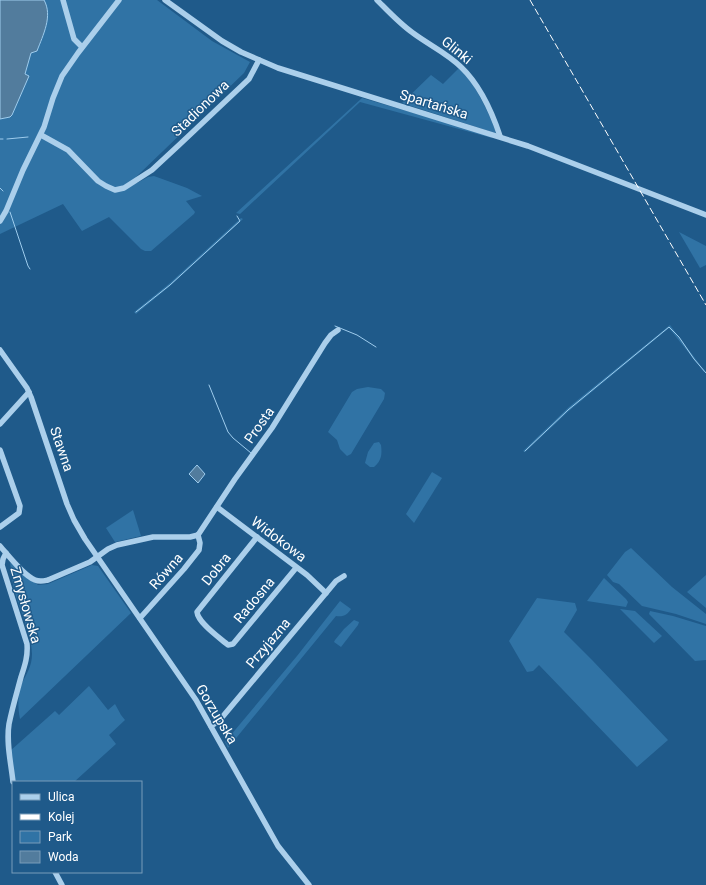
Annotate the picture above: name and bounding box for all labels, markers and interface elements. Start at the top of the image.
street label: Glinki [439,33,475,67]
street label: Stadionowa [168,77,232,139]
street label: Spartańska [398,86,470,122]
street label: Prosta [241,404,277,446]
street label: Stawna [47,424,77,474]
street label: Widokowa [248,513,310,565]
street label: Równa [146,550,186,592]
street label: Dobra [198,550,234,588]
street label: Zmysłowska [7,565,45,645]
street label: Radosna [230,574,278,626]
street label: Przyjazna [242,615,294,671]
street label: Gorzupska [193,681,241,747]
legend [12,781,142,873]
text: Ulica [48,790,74,804]
text: Kolej [48,810,74,824]
text: Park [48,830,73,844]
text: Woda [48,850,79,864]

